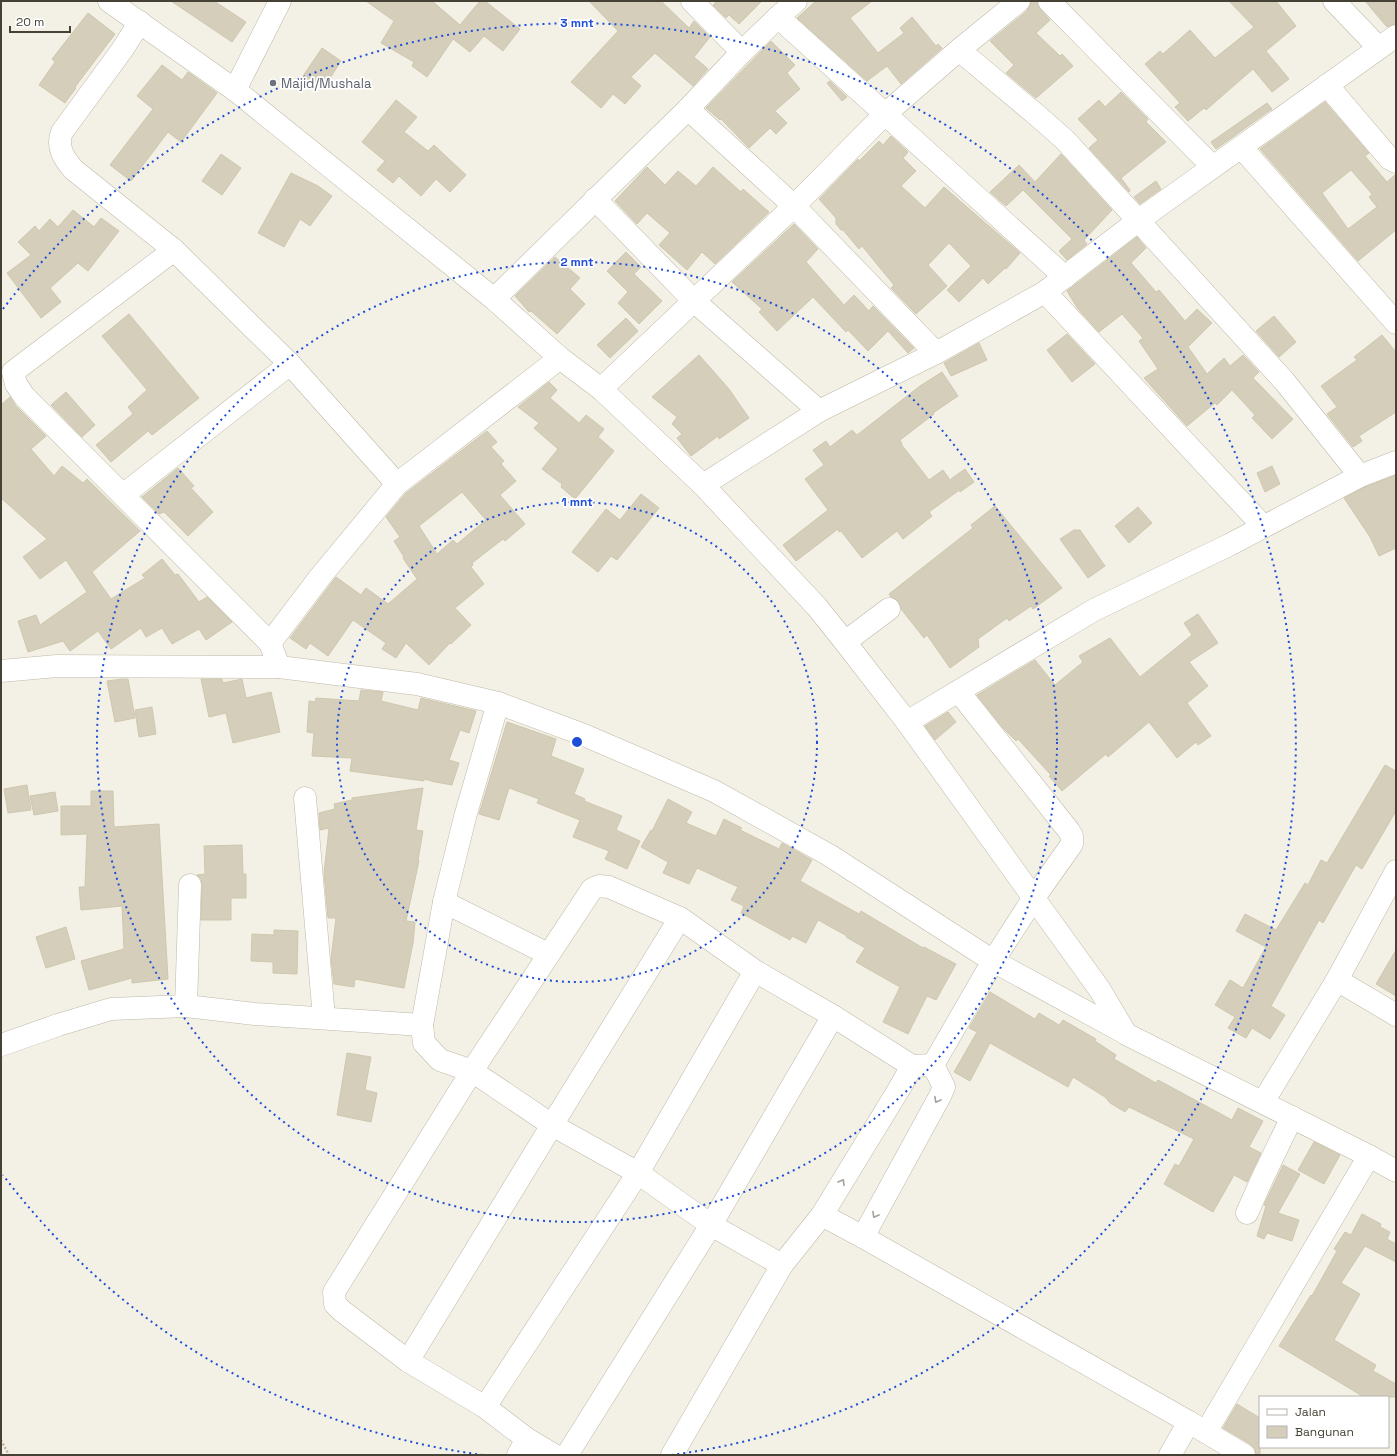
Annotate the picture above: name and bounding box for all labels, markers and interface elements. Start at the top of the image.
scale bar [10,8,70,34]
text: 20 m [16,14,44,30]
text: 3 mnt [560,15,594,31]
place label: Majid/Mushala [281,75,372,92]
marker: Majid/Mushala [268,78,278,88]
text: 2 mnt [560,254,594,270]
text: 1 mnt [561,494,593,510]
centre of rings [570,735,584,749]
one-way arrow [935,1096,942,1104]
one-way arrow [838,1179,845,1186]
one-way arrow [872,1210,880,1218]
legend [1259,1396,1389,1448]
text: Jalan [1295,1404,1326,1420]
text: Bangunan [1295,1424,1354,1440]

